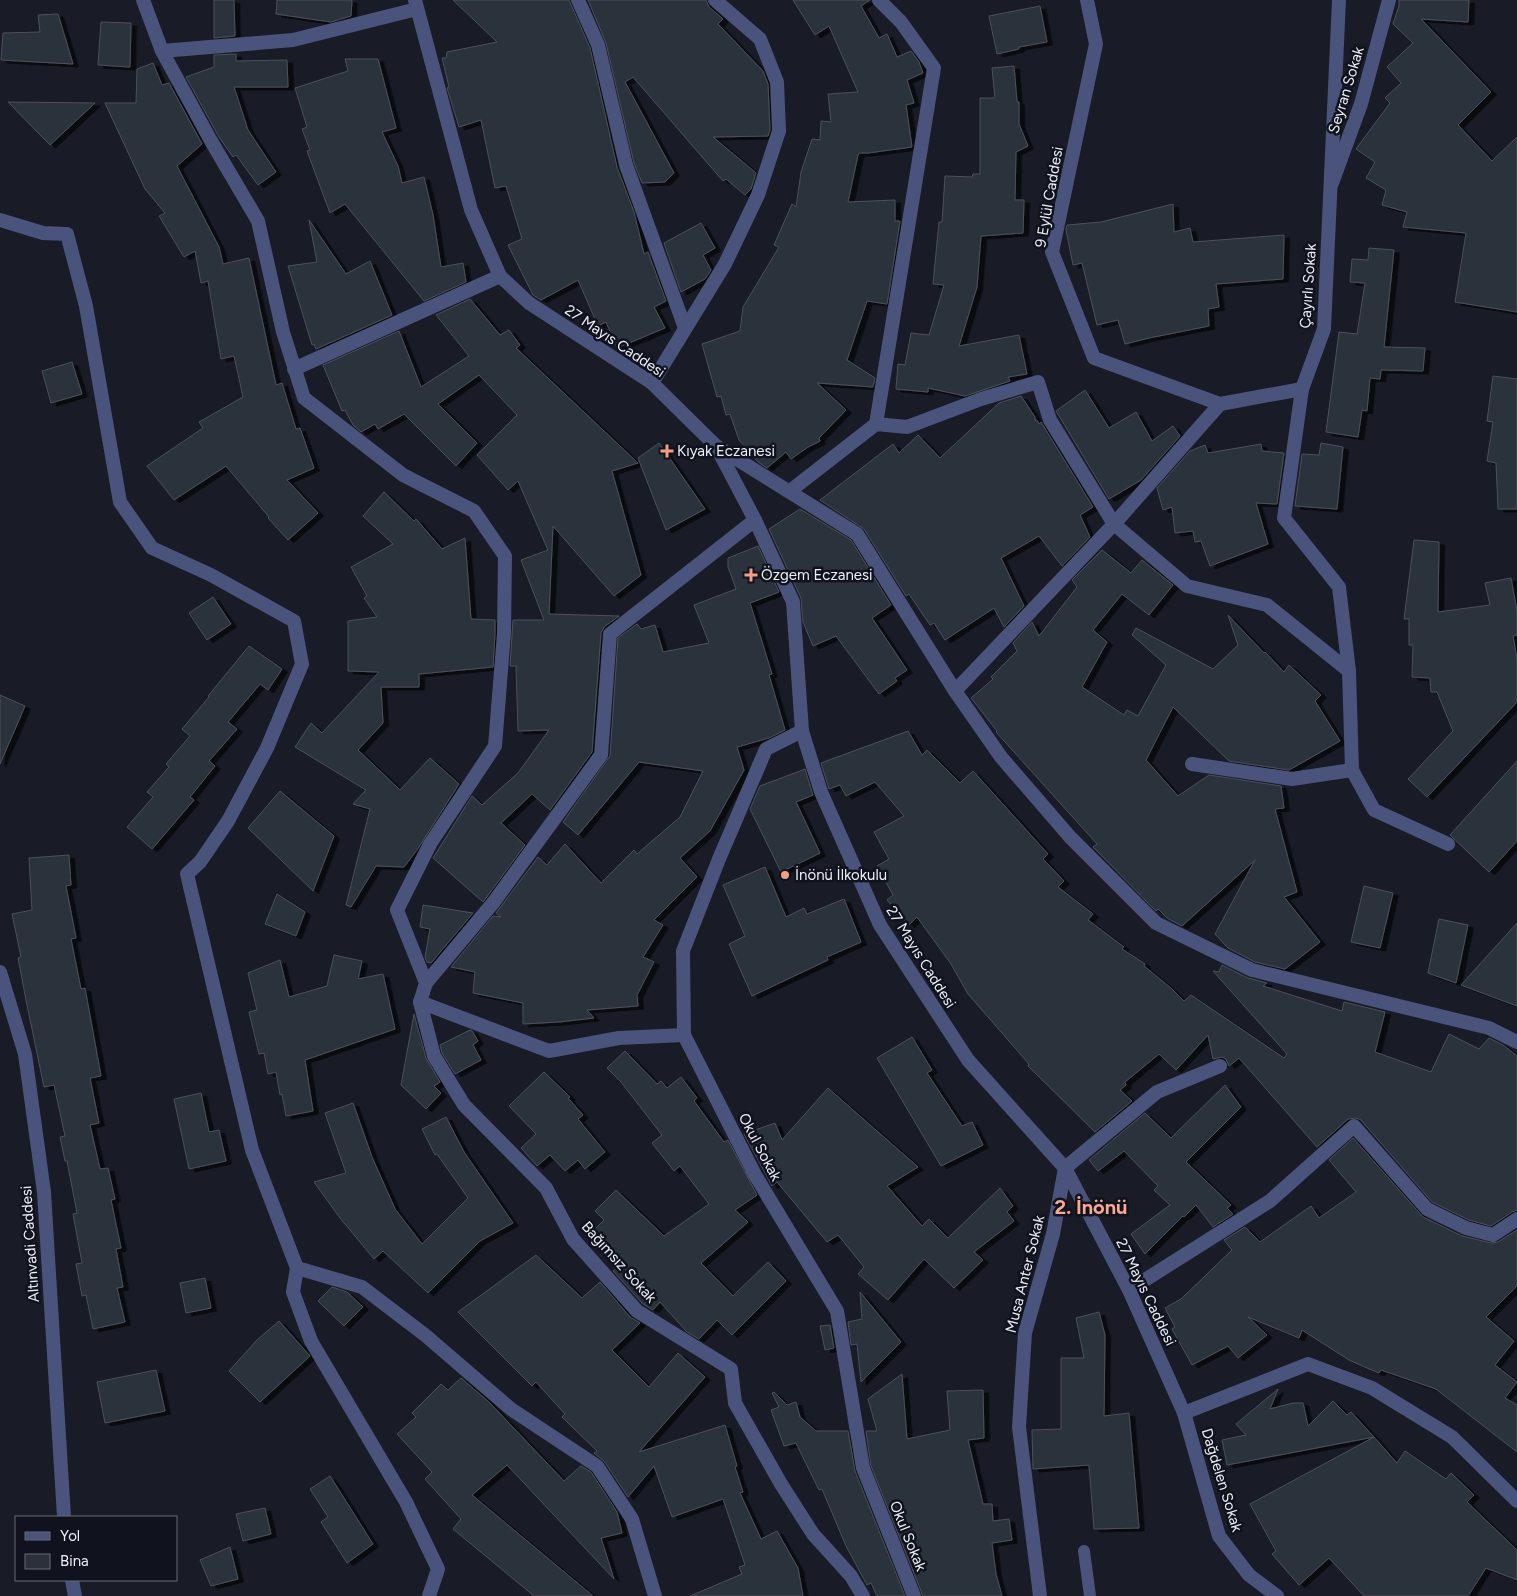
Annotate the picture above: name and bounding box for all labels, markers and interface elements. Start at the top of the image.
street label: Seyran Sokak [1324,44,1368,136]
street label: 9 Eylül Caddesi [1031,145,1067,249]
street label: Çayırlı Sokak [1296,242,1320,329]
street label: 27 Mayıs Caddesi [561,301,669,381]
place label: Kıyak Eczanesi [677,442,775,460]
marker: Kıyak Eczanesi [661,445,673,457]
place label: Özgem Eczanesi [761,566,873,584]
marker: Özgem Eczanesi [745,569,757,581]
place label: İnönü İlkokulu [795,866,887,884]
marker: İnönü İlkokulu [779,869,791,881]
street label: 27 Mayıs Caddesi [882,903,960,1011]
street label: Okul Sokak [735,1110,786,1185]
street label: Altınvadi Caddesi [17,1185,43,1303]
district label: 2. İnönü [1055,1195,1127,1219]
street label: Musa Anter Sokak [1002,1213,1048,1335]
street label: Bağımsız Sokak [578,1218,661,1307]
street label: 27 Mayıs Caddesi [1112,1235,1180,1349]
street label: Dağdelen Sokak [1198,1426,1246,1535]
street label: Okul Sokak [886,1498,931,1574]
legend [15,1516,178,1581]
text: Yol [60,1527,80,1545]
text: Bina [60,1552,89,1570]

